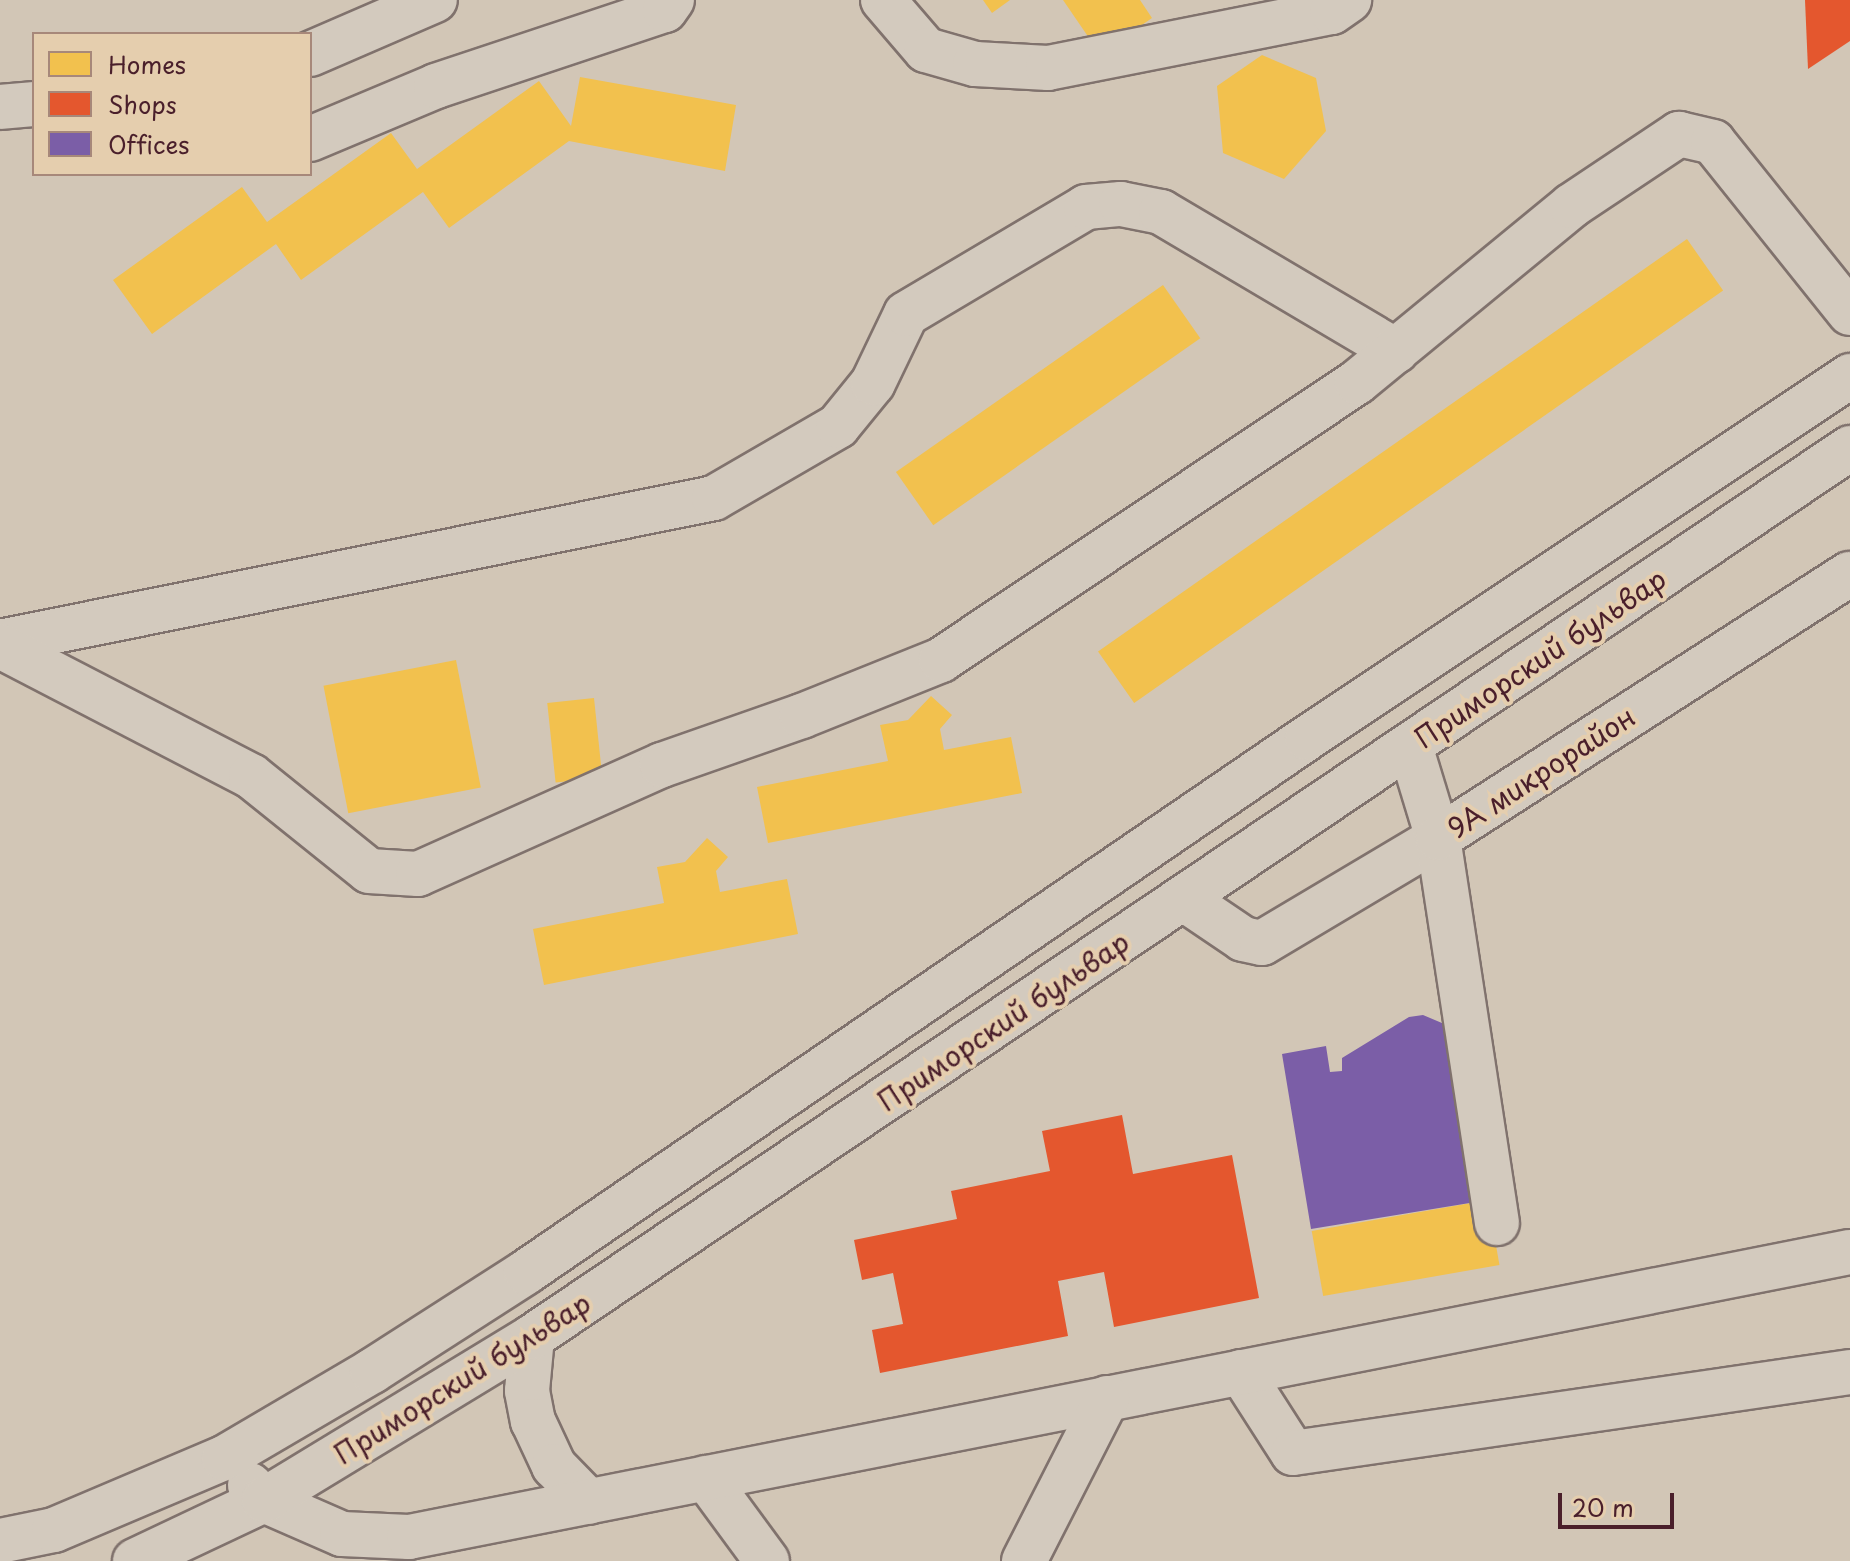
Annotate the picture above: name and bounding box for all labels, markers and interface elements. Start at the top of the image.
legend [32,32,312,176]
text: Homes [108,46,186,82]
text: Shops [108,86,177,122]
text: Offices [108,126,189,162]
street label: Приморский бульвар [1408,561,1672,755]
street label: 9А микрорайон [1441,699,1641,845]
street label: Приморский бульвар [871,924,1135,1118]
street label: Приморский бульвар [328,1285,596,1471]
scale bar [1562,1477,1678,1527]
text: 20 m [1572,1489,1634,1525]

